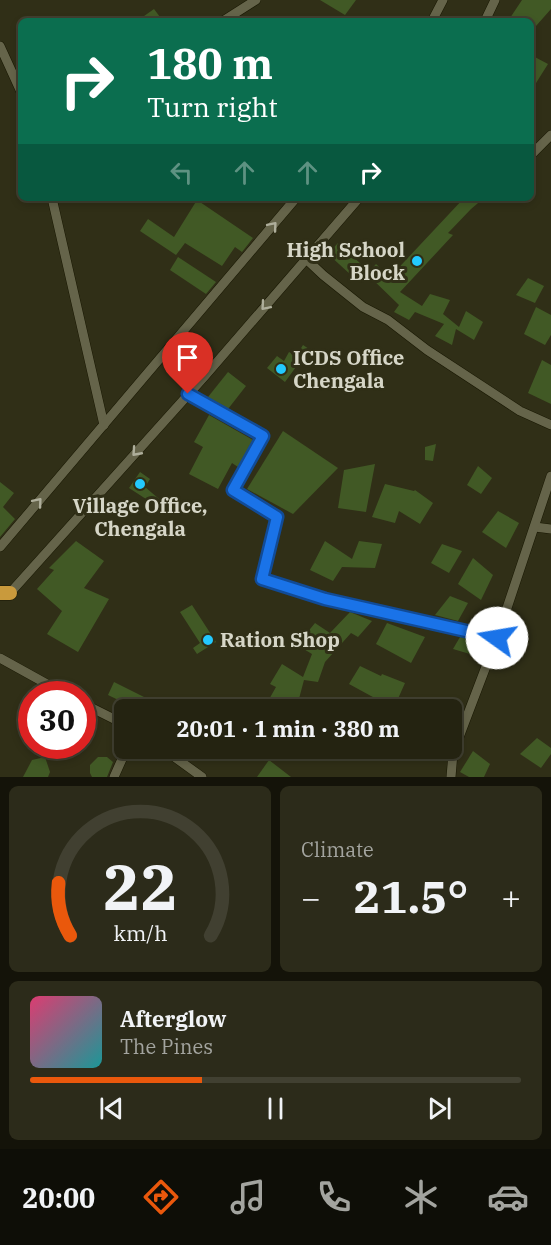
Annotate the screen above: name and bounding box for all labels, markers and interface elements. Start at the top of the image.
text: 180 m [147,36,273,91]
icon: right [48,42,126,120]
text: Turn right [147,89,278,124]
icon: left [165,156,198,189]
icon: ahead [228,156,261,189]
icon: ahead [291,156,324,189]
icon: right [354,156,387,189]
one-way arrow [266,222,277,233]
place label: High School Block [287,236,406,286]
marker: High School Block [410,254,424,268]
one-way arrow [262,299,273,310]
pin [162,332,213,394]
icon: arrive [171,341,204,374]
place label: ICDS Office Chengala [293,344,404,394]
marker: ICDS Office Chengala [274,362,288,376]
one-way arrow [132,445,143,456]
marker: Village Office, Chengala [133,477,147,491]
place label: Village Office, Chengala [73,492,208,542]
one-way arrow [31,498,42,509]
position arrow [465,606,529,670]
place label: Ration Shop [220,626,340,653]
marker: Ration Shop [201,633,215,647]
speed limit sign: 30 [18,681,96,759]
text: 20:01 · 1 min · 380 m [176,714,400,743]
text: Climate [301,836,374,863]
text: 22 [103,846,177,927]
text: 21.5° [354,867,468,925]
text: − [301,876,321,919]
text: + [501,876,521,919]
text: km/h [113,919,167,947]
text: Afterglow [120,1004,227,1033]
text: The Pines [120,1033,213,1060]
icon: previous [95,1092,128,1125]
icon: pause [259,1092,292,1125]
icon: next [423,1092,456,1125]
icon: directions [140,1176,182,1218]
icon: music [227,1176,269,1218]
icon: phone [313,1176,355,1218]
icon: climate [400,1176,442,1218]
icon: car [487,1176,529,1218]
text: 20:00 [22,1180,95,1215]

